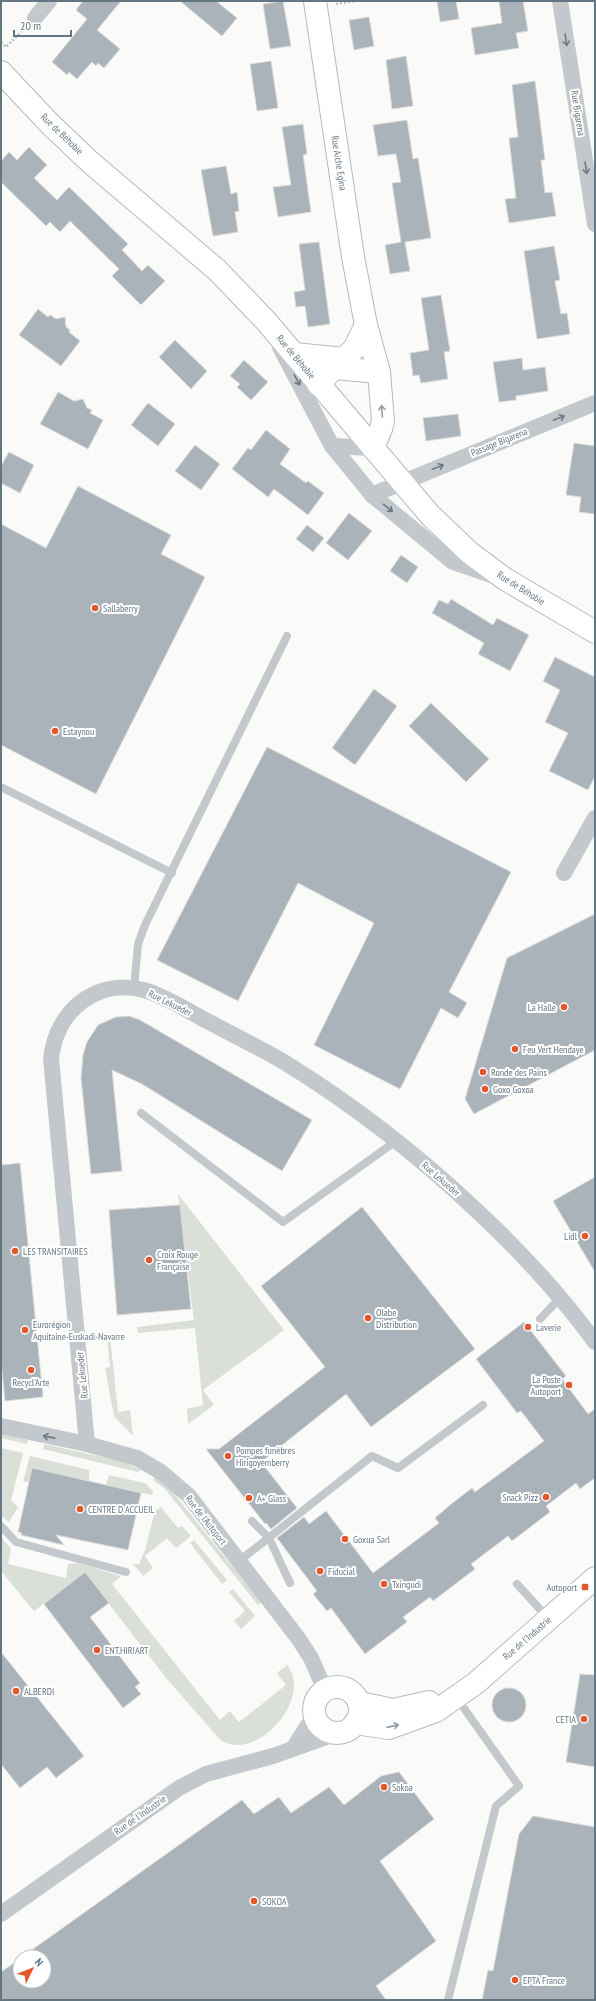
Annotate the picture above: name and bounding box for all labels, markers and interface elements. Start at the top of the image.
scale bar [14,12,71,38]
text: 20 m [20,18,41,33]
one-way arrow [562,33,570,46]
street label: Rue Bigarena [568,89,588,137]
street label: Rue de Béhobie [38,111,86,157]
street label: Rue Aiche Egina [328,135,350,191]
one-way arrow [582,161,590,174]
street label: Rue de Béhobie [274,332,318,382]
one-way arrow [294,374,301,386]
one-way arrow [378,405,385,418]
one-way arrow [552,414,564,421]
street label: Passage Bigarena [469,425,529,459]
one-way arrow [432,462,444,470]
one-way arrow [382,503,393,512]
street label: Rue de Béhobie [495,568,547,608]
place label: Sallaberry [103,602,138,615]
marker: Sallaberry [90,603,100,613]
place label: Estaynou [63,725,94,738]
marker: Estaynou [50,726,60,736]
street label: Rue Lekueder [146,987,194,1019]
place label: La Halle [528,1001,556,1014]
marker: La Halle [559,1002,569,1012]
place label: Feu Vert Hendaye [523,1043,584,1056]
marker: Feu Vert Hendaye [510,1044,520,1054]
place label: Ronde des Pains [491,1066,547,1079]
marker: Ronde des Pains [478,1067,488,1077]
place label: Goxo Goxoa [493,1083,534,1096]
marker: Goxo Goxoa [480,1084,490,1094]
street label: Rue Lekueder [419,1159,463,1199]
place label: Lidl [564,1230,578,1243]
marker: Lidl [580,1231,590,1241]
place label: LES TRANSITAIRES [23,1245,88,1258]
marker: LES TRANSITAIRES [10,1246,20,1256]
place label: Croix Rouge Française [157,1248,198,1273]
marker: Croix Rouge Française [144,1255,154,1265]
place label: Olabe Distribution [376,1306,417,1331]
marker: Olabe Distribution [363,1313,373,1323]
place label: Eurorégion Aquitaine-Euskadi-Navarre [33,1318,125,1343]
place label: Laverie [536,1321,561,1334]
marker: Laverie [523,1322,533,1332]
marker: Eurorégion Aquitaine-Euskadi-Navarre [20,1325,30,1335]
street label: Rue Lekueder [73,1351,91,1399]
marker: Recycl'Arte [26,1365,36,1375]
place label: La Poste Autoport [531,1373,561,1398]
place label: Recycl'Arte [13,1376,49,1389]
marker: La Poste Autoport [564,1380,574,1390]
one-way arrow [43,1432,56,1440]
place label: Pompes funèbres Hirigoyemberry [236,1444,296,1469]
marker: Pompes funèbres Hirigoyemberry [223,1451,233,1461]
place label: Snack Pizz [502,1491,538,1504]
place label: A+ Glass [257,1492,287,1505]
marker: Snack Pizz [541,1492,551,1502]
street label: Rue de l'Autoport [183,1493,230,1548]
marker: A+ Glass [244,1493,254,1503]
place label: CENTRE D ACCUEIL [88,1503,155,1516]
marker: CENTRE D ACCUEIL [75,1504,85,1514]
place label: Goxua Sarl [353,1533,391,1546]
marker: Goxua Sarl [340,1534,350,1544]
place label: Fiducial [328,1565,356,1578]
marker: Fiducial [315,1566,325,1576]
place label: Txingudi [392,1578,421,1591]
marker: Txingudi [379,1579,389,1589]
place label: Autoport [547,1581,577,1594]
marker: Autoport [580,1582,590,1592]
street label: Rue de l'Industrie [500,1613,554,1663]
place label: ENT.HIRIART [105,1644,149,1657]
marker: ENT.HIRIART [92,1645,102,1655]
place label: ALBERDI [24,1685,54,1698]
marker: ALBERDI [11,1686,21,1696]
place label: CETIA [556,1713,576,1726]
marker: CETIA [579,1714,589,1724]
one-way arrow [387,1722,400,1730]
place label: Sokoa [392,1781,413,1794]
marker: Sokoa [379,1782,389,1792]
street label: Rue de l'Industrie [111,1792,169,1838]
place label: SOKOA [262,1895,287,1908]
marker: SOKOA [249,1896,259,1906]
north arrow [12,1949,52,1989]
text: N [32,1955,46,1969]
place label: EPTA France [523,1974,565,1987]
marker: EPTA France [510,1975,520,1985]

